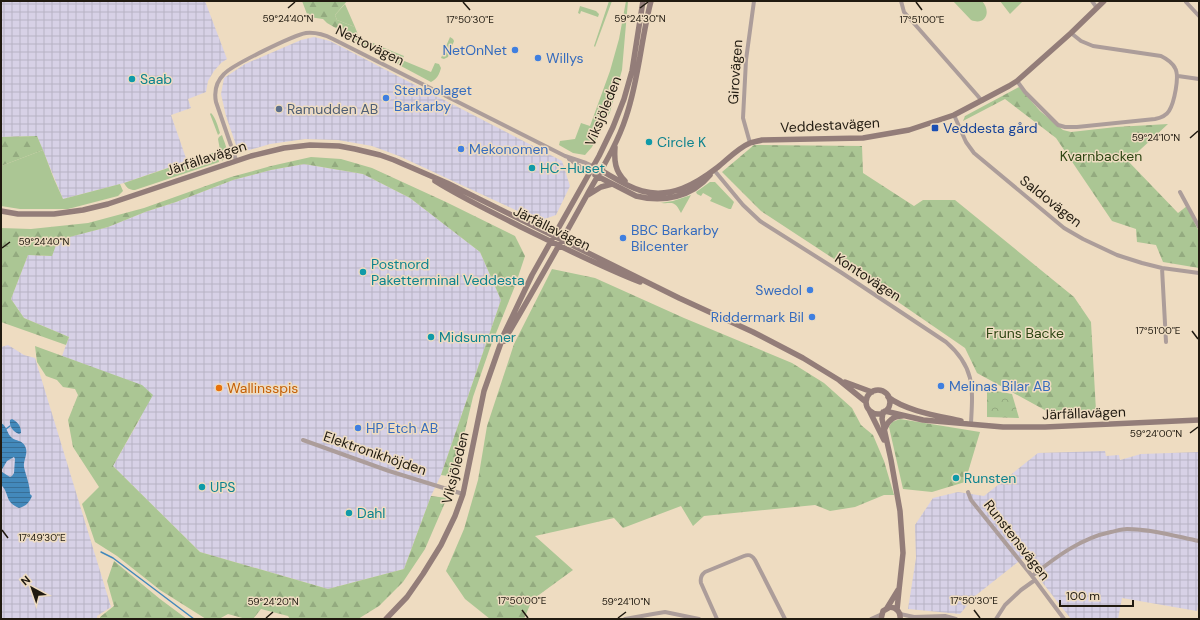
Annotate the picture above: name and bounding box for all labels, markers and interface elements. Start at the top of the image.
text: 59°24'40"N [263,12,314,25]
text: 59°24'30"N [614,12,666,25]
text: 17°50'30"E [446,13,494,26]
text: 17°51'00"E [900,13,945,26]
street label: Nettovägen [333,21,407,69]
street label: Girovägen [724,39,746,105]
place label: NetOnNet [442,41,507,59]
marker: NetOnNet [510,45,520,55]
place label: Willys [546,49,584,67]
marker: Willys [533,53,543,63]
place label: Saab [140,70,172,88]
street label: Viksjöleden [581,73,625,149]
marker: Saab [127,74,137,84]
place label: Stenbolaget Barkarby [394,81,472,115]
marker: Stenbolaget Barkarby [381,93,391,103]
place label: Ramudden AB [287,100,378,118]
marker: Ramudden AB [274,104,284,114]
street label: Veddestavägen [780,113,880,137]
place label: Veddesta gård [943,119,1038,137]
marker: Veddesta gård [930,123,940,133]
text: 59°24'10"N [1132,131,1180,144]
place label: Circle K [657,133,706,151]
street label: Järfällavägen [163,137,249,179]
marker: Circle K [644,137,654,147]
place label: Mekonomen [469,140,548,158]
marker: Mekonomen [456,144,466,154]
park label: Kvarnbacken [1060,147,1142,165]
place label: HC-Huset [540,159,605,177]
marker: HC-Huset [527,163,537,173]
street label: Saldovägen [1016,171,1086,231]
street label: Järfällavägen [510,202,594,254]
place label: BBC Barkarby Bilcenter [631,221,719,255]
marker: BBC Barkarby Bilcenter [618,233,628,243]
text: 59°24'40"N [19,235,70,248]
street label: Kontovägen [831,249,905,305]
place label: Postnord Paketterminal Veddesta [371,255,525,289]
marker: Postnord Paketterminal Veddesta [358,267,368,277]
place label: Swedol [755,281,802,299]
marker: Swedol [805,285,815,295]
place label: Riddermark Bil [711,308,804,326]
marker: Riddermark Bil [807,312,817,322]
park label: Fruns Backe [986,324,1064,342]
text: 17°51'00"E [1136,324,1181,337]
place label: Midsummer [439,328,516,346]
marker: Midsummer [426,332,436,342]
place label: Melinas Bilar AB [949,377,1051,395]
place label: Wallinsspis [227,379,298,397]
marker: Melinas Bilar AB [936,381,946,391]
marker: Wallinsspis [214,383,224,393]
street label: Järfällavägen [1042,403,1126,423]
place label: HP Etch AB [366,419,438,437]
marker: HP Etch AB [353,423,363,433]
street label: Elektronikhöjden [321,427,429,479]
text: 59°24'00"N [1130,427,1182,440]
street label: Viksjöleden [437,430,473,506]
place label: Runsten [964,469,1016,487]
marker: Runsten [951,473,961,483]
place label: UPS [210,478,235,496]
marker: UPS [197,482,207,492]
street label: Runstensvägen [980,496,1054,584]
place label: Dahl [357,504,385,522]
marker: Dahl [344,508,354,518]
text: 17°49'30"E [18,531,66,544]
north arrow [12,568,52,608]
text: N [18,572,33,588]
scale bar [1060,582,1133,608]
text: 100 m [1066,588,1100,604]
text: 17°50'00"E [498,594,547,607]
text: 17°50'30"E [950,594,998,607]
text: 59°24'20"N [247,595,299,608]
text: 59°24'10"N [602,595,650,608]

